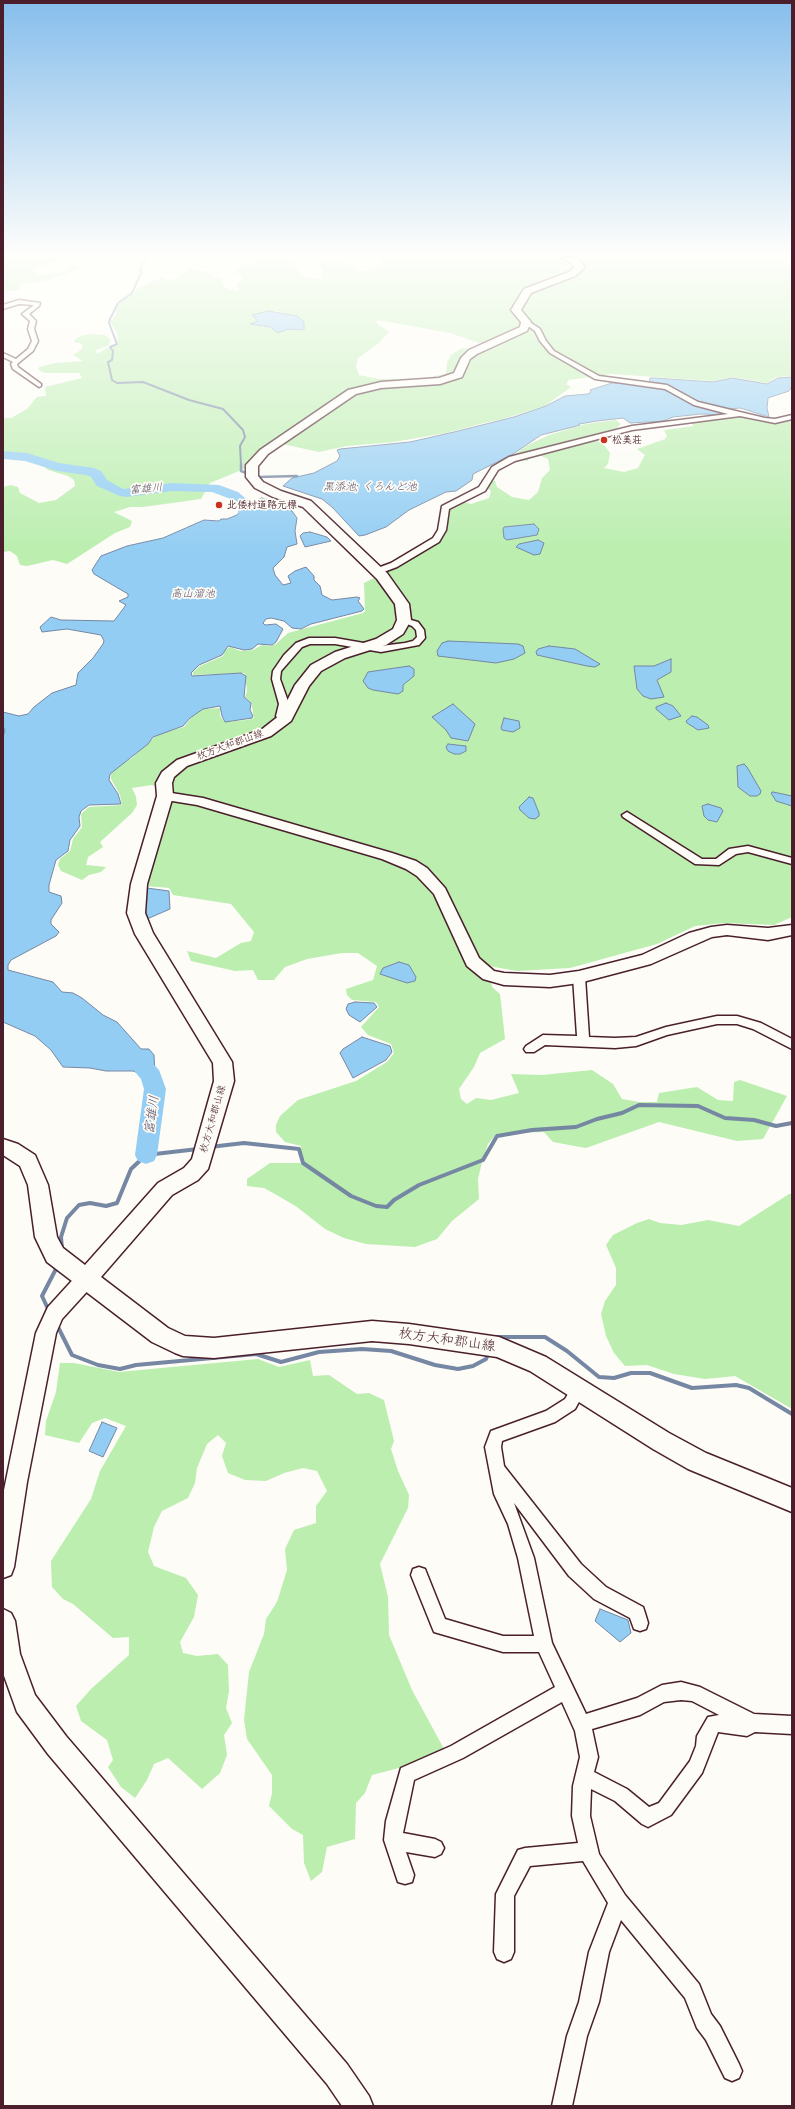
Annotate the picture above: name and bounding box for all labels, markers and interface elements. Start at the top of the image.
place label: 松美荘 [612,434,642,446]
marker: 松美荘 [599,435,609,445]
water label: 黒添池; くろんど池 [323,480,417,494]
water label: 富雄川 [129,481,163,497]
place label: 北倭村道路元標 [227,499,297,511]
marker: 北倭村道路元標 [214,500,224,510]
water label: 高山溜池 [171,587,215,601]
street label: 枚方大和郡山線 [195,727,265,763]
street label: 枚方大和郡山線 [198,1084,228,1154]
water label: 富雄川 [142,1095,162,1135]
street label: 枚方大和郡山線 [397,1325,497,1355]

